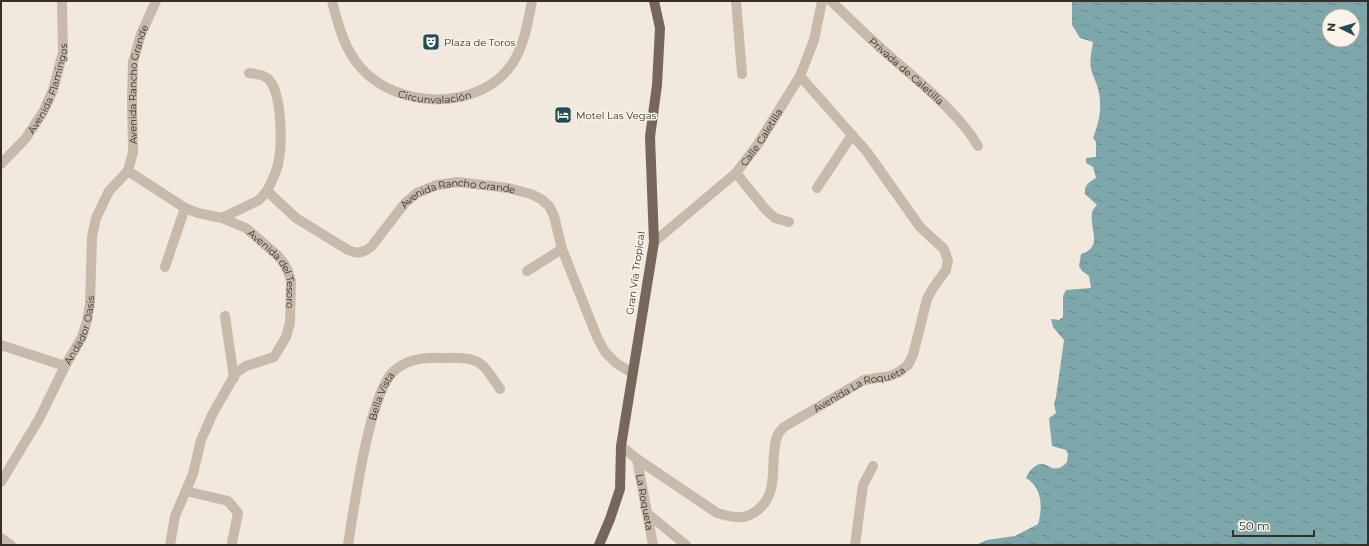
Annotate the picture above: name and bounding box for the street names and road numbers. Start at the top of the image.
street label: Avenida Rancho Grande [126,23,151,144]
street label: Privada de Caletilla [866,35,946,108]
street label: Avenida Flamingos [25,43,70,136]
street label: Circunvalación [396,87,473,106]
street label: Calle Caletilla [738,106,785,169]
street label: Avenida Rancho Grande [397,176,517,211]
street label: Avenida del Tesoro [245,227,297,309]
street label: Gran Vía Tropical [623,231,648,316]
street label: Andador Oasis [61,295,97,367]
street label: Avenida La Roqueta [811,364,908,415]
street label: Bella Vista [366,369,397,422]
street label: La Roqueta [633,473,656,532]

